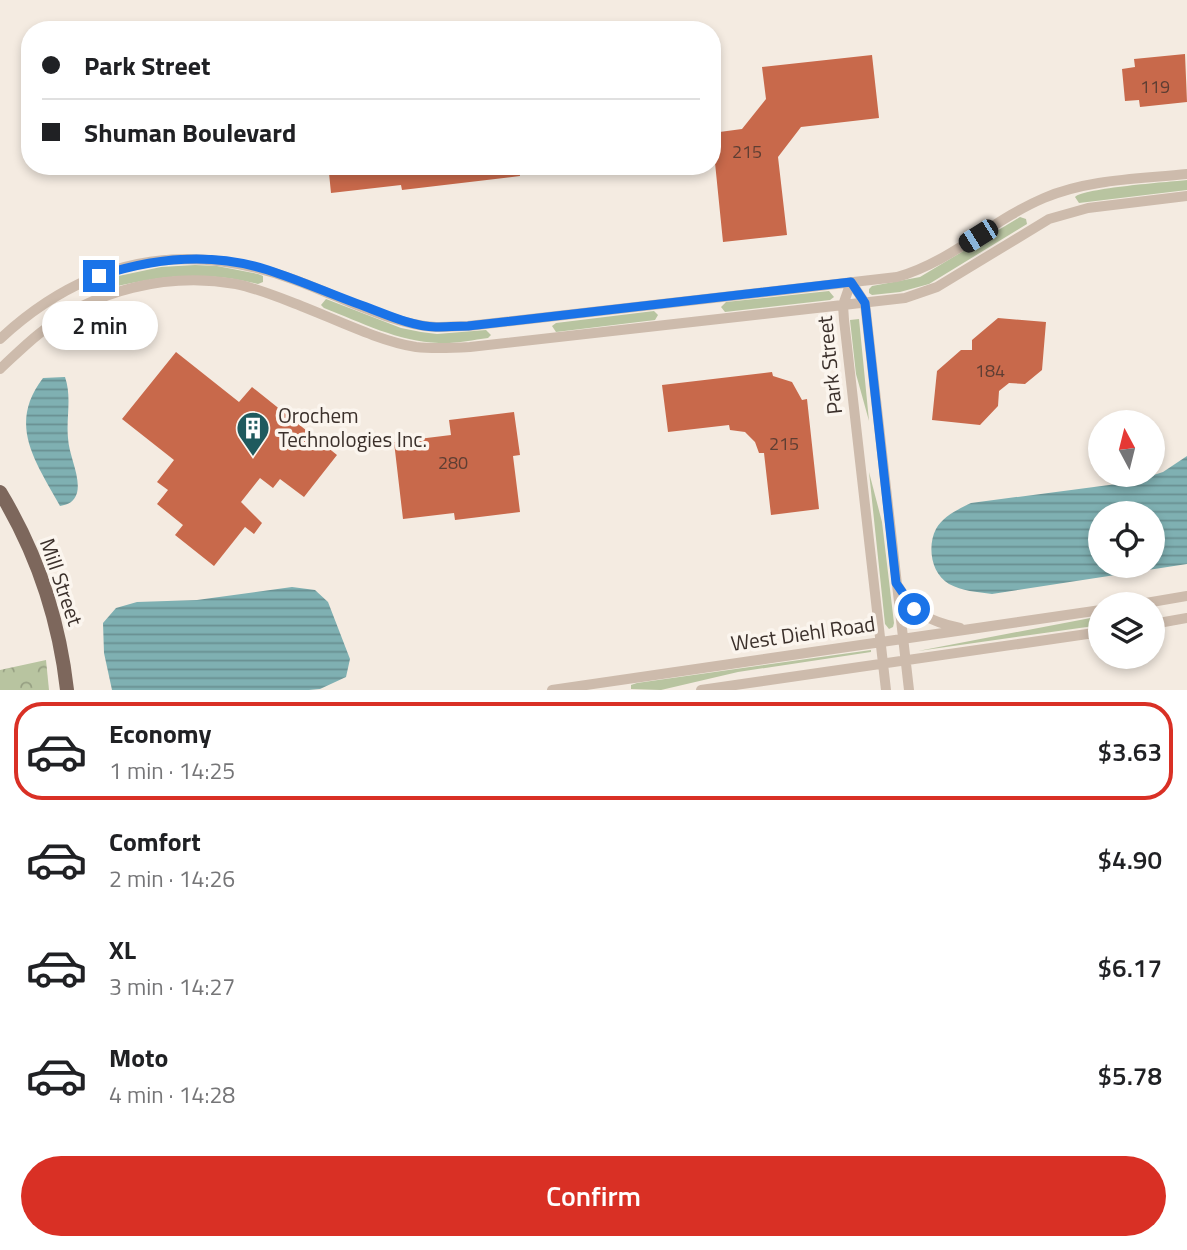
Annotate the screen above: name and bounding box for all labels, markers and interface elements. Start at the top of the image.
text: Park Street [84,46,210,85]
house number: 119 [1140,73,1170,100]
text: Shuman Boulevard [84,113,296,152]
house number: 215 [732,138,762,165]
car [955,216,1002,256]
route end [83,260,115,292]
callout: 2 min [41,300,157,350]
text: 2 min [72,308,128,343]
street label: Park Street [808,314,850,416]
house number: 184 [975,357,1005,384]
place label: Orochem Technologies Inc. [278,399,427,455]
building icon: Orochem Technologies Inc. [234,409,272,458]
north arrow [1088,410,1166,486]
map controls [1088,410,1165,669]
house number: 215 [769,430,799,457]
house number: 280 [438,449,468,476]
button: locate [1088,501,1165,578]
street label: Mill Street [32,534,92,630]
button: layers [1088,592,1165,669]
route start [898,593,930,625]
street label: West Diehl Road [729,607,877,659]
text: Economy [109,714,211,753]
icon: car [25,720,88,783]
text: $3.63 [1098,732,1162,771]
text: 1 min · 14:25 [109,753,235,788]
text: Comfort [109,822,201,861]
icon: car [25,828,88,891]
text: $4.90 [1098,840,1162,879]
text: 2 min · 14:26 [109,861,235,896]
text: XL [109,930,136,969]
icon: car [25,936,88,999]
text: $6.17 [1098,948,1162,987]
text: 3 min · 14:27 [109,969,235,1004]
text: Moto [109,1038,168,1077]
icon: car [25,1044,88,1107]
text: $5.78 [1098,1056,1162,1095]
text: 4 min · 14:28 [109,1077,235,1112]
button: Confirm [21,1156,1166,1236]

